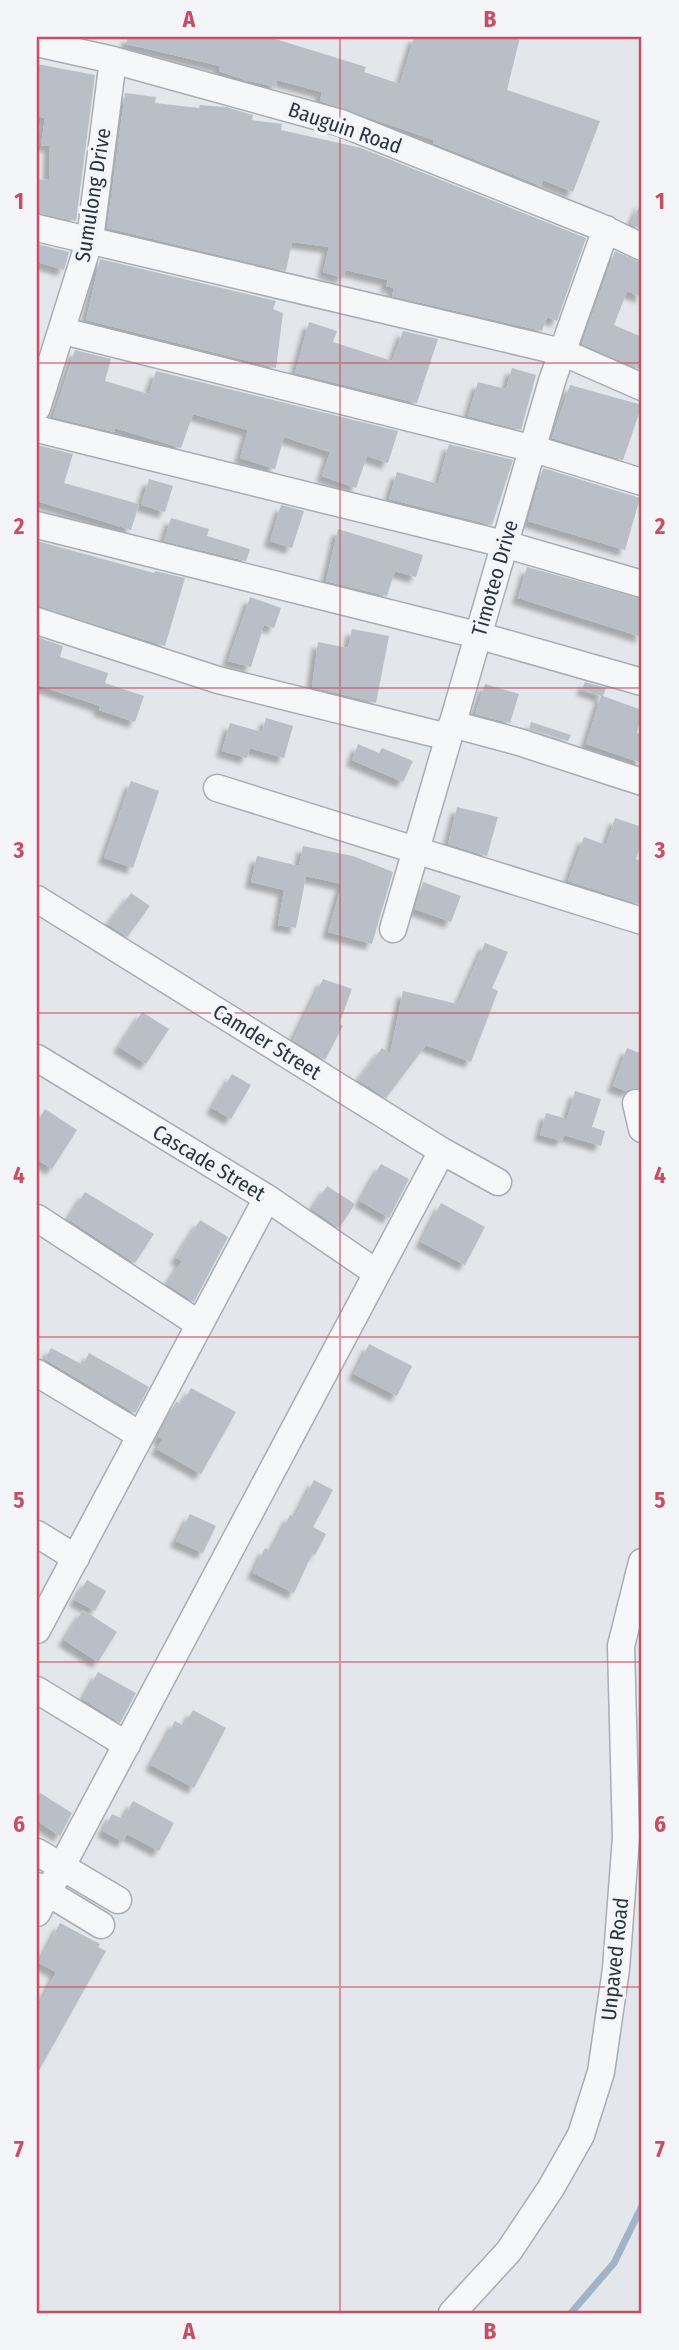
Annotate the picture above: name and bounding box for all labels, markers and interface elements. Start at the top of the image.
text: A [182,5,196,33]
text: B [484,5,497,33]
street label: Bauguin Road [285,96,405,160]
street label: Sumulong Drive [70,126,116,264]
text: 1 [14,187,24,215]
text: 1 [655,187,665,215]
text: 2 [13,512,25,540]
text: 2 [654,512,666,540]
street label: Timoteo Drive [466,517,524,639]
text: 3 [13,836,25,864]
text: 3 [654,836,666,864]
street label: Camder Street [208,999,326,1086]
street label: Cascade Street [148,1119,270,1207]
text: 4 [13,1161,25,1189]
text: 4 [654,1161,666,1189]
text: 5 [13,1486,25,1514]
text: 5 [654,1486,666,1514]
text: 6 [13,1810,25,1838]
text: 6 [654,1810,666,1838]
street label: Unpaved Road [596,1896,634,2022]
text: 7 [14,2135,24,2163]
text: 7 [655,2135,665,2163]
text: A [182,2317,196,2345]
text: B [484,2317,497,2345]

